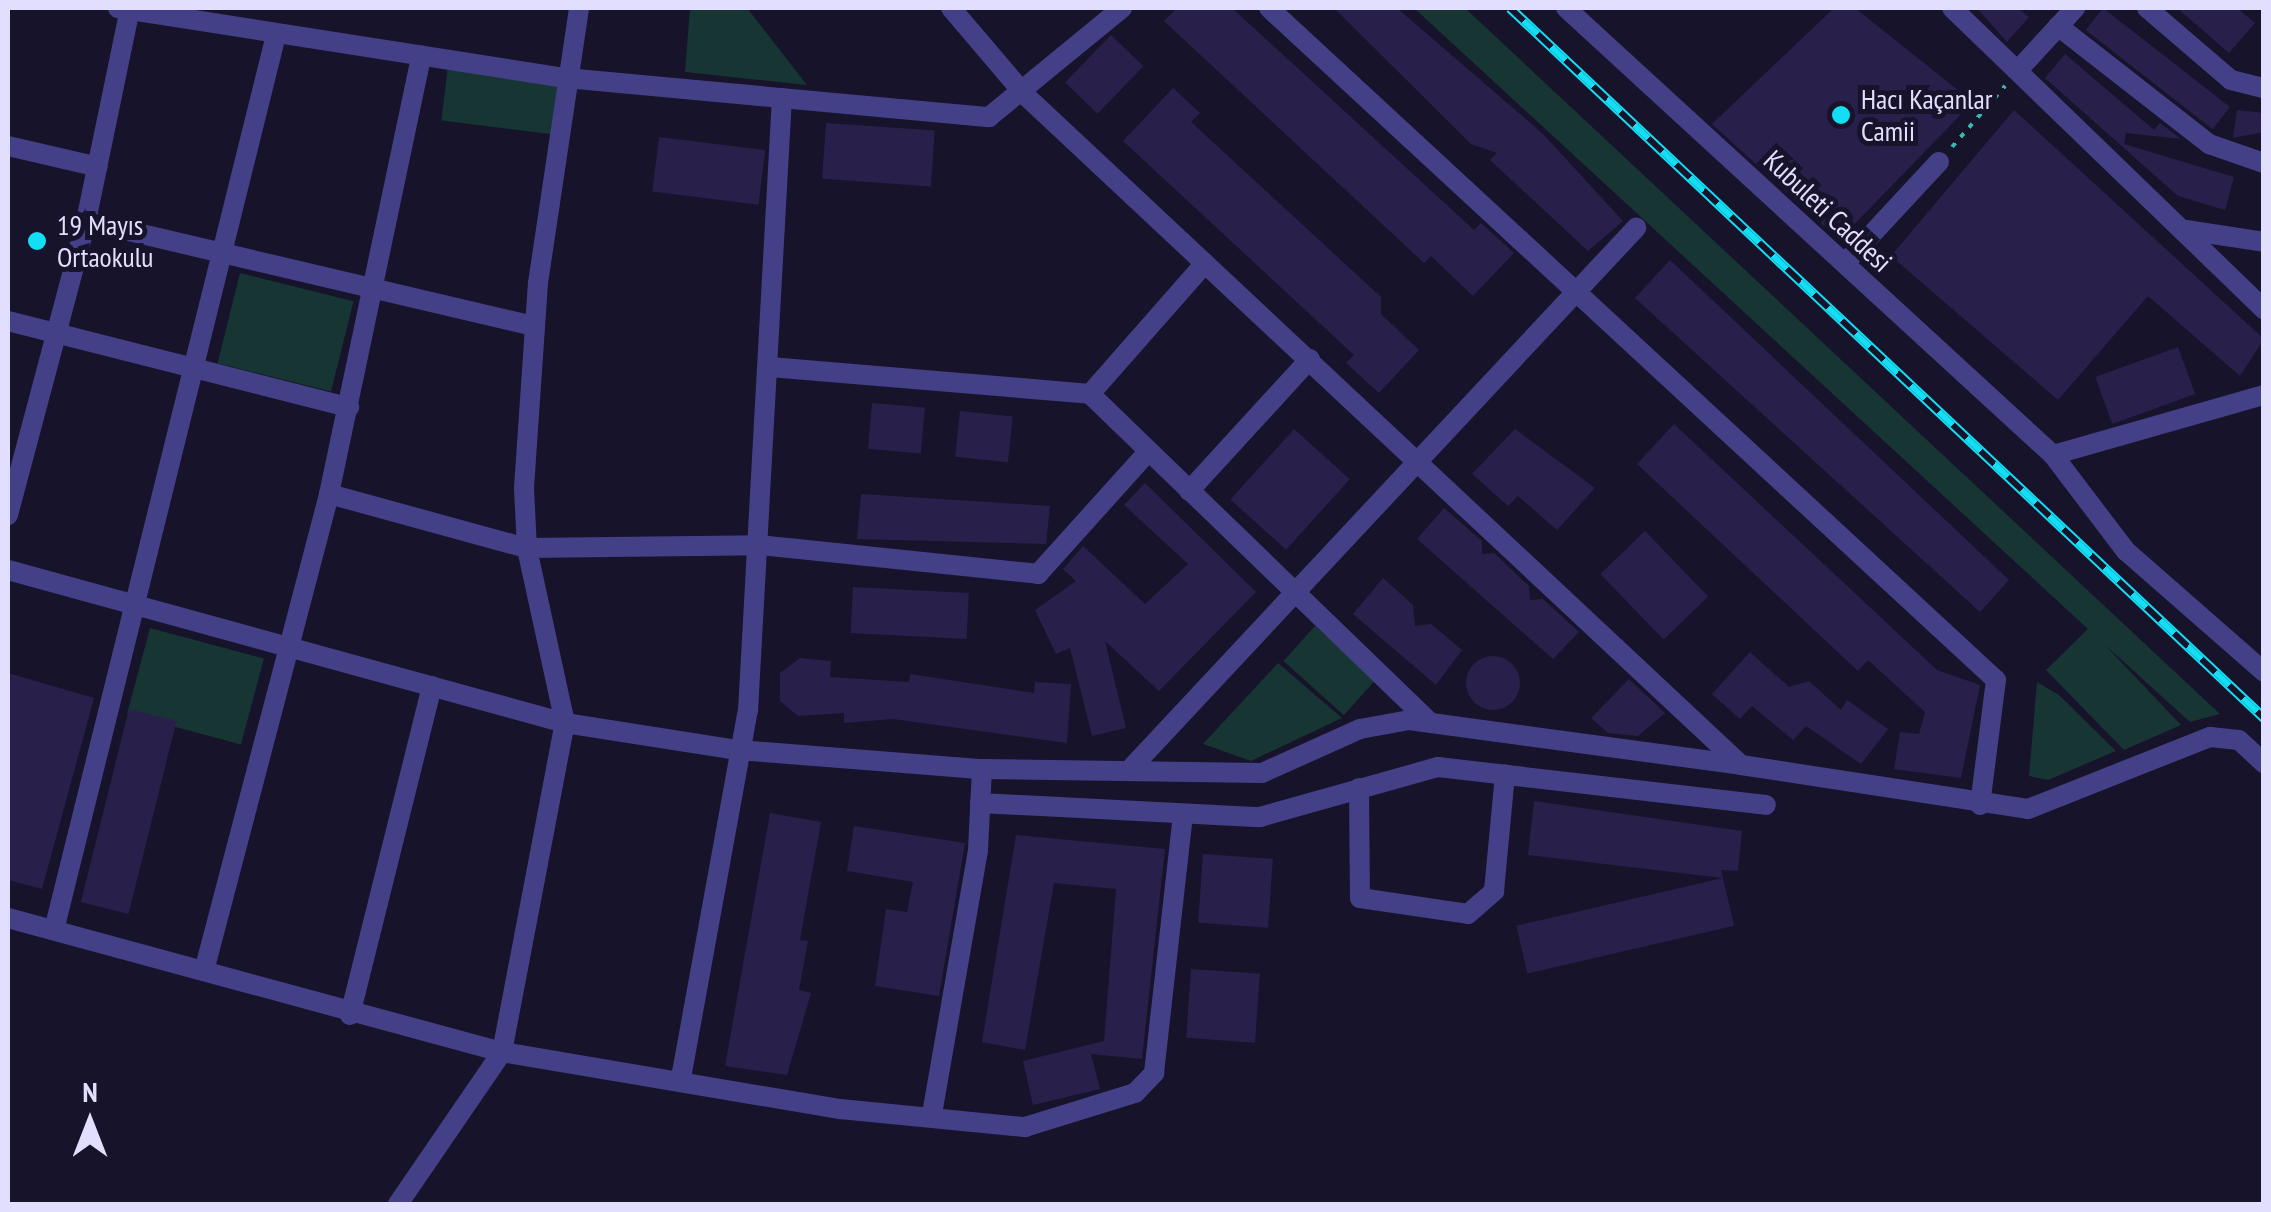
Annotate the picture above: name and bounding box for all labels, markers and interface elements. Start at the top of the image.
place label: Hacı Kaçanlar Camii [1861,82,1992,148]
marker: Hacı Kaçanlar Camii [1830,104,1852,126]
street label: Kubuleti Caddesi [1757,143,1899,279]
place label: 19 Mayıs Ortaokulu [57,208,153,274]
marker: 19 Mayıs Ortaokulu [26,230,48,252]
north arrow [40,1072,140,1172]
text: N [82,1073,98,1110]

